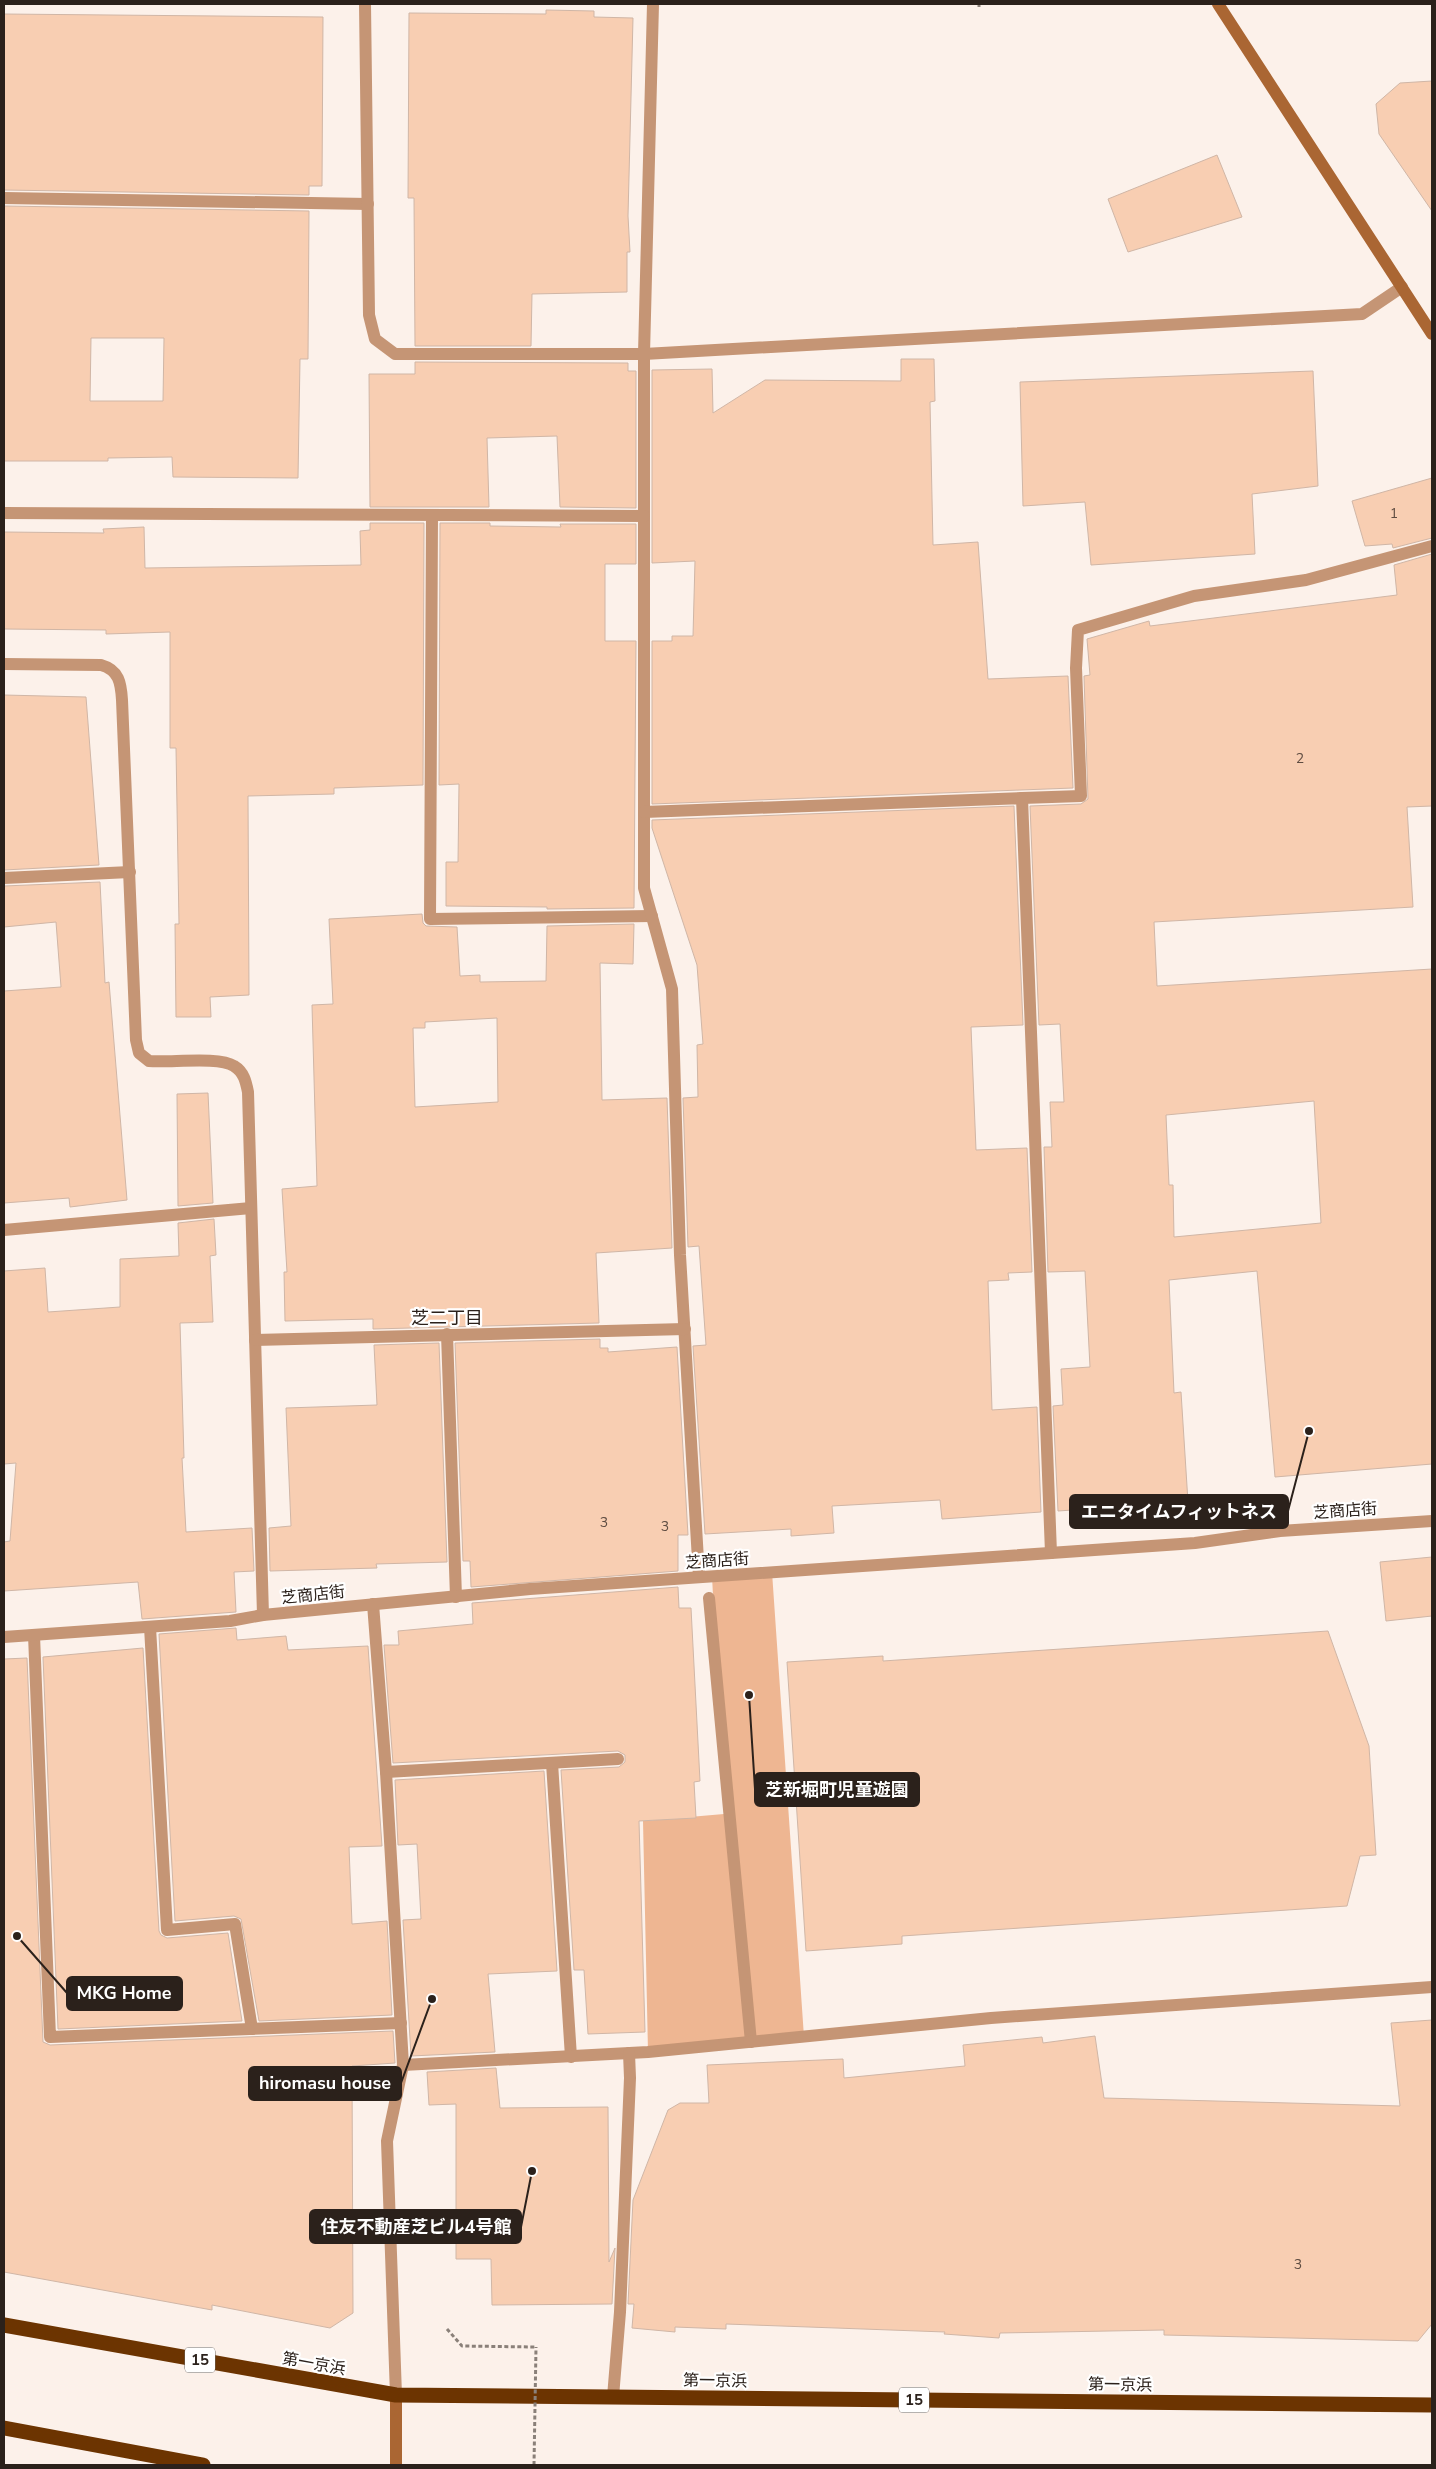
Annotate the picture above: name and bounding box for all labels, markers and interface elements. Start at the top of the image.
house number: 1 [1390,504,1398,523]
house number: 2 [1296,749,1304,768]
district label: 芝二丁目 [411,1306,483,1330]
callout: エニタイムフィットネス [1070,1495,1288,1528]
street label: 芝商店街 [1312,1498,1378,1524]
text: エニタイムフィットネス [1081,1500,1277,1524]
house number: 3 [600,1513,608,1532]
house number: 3 [661,1517,669,1536]
street label: 芝商店街 [684,1548,750,1574]
street label: 芝商店街 [280,1581,346,1609]
callout: 芝新堀町児童遊園 [755,1773,919,1806]
text: 芝新堀町児童遊園 [765,1778,909,1802]
callout: MKG Home [67,1977,182,2010]
text: MKG Home [76,1981,172,2005]
callout: hiromasu house [249,2067,401,2100]
text: hiromasu house [259,2071,391,2095]
callout: 住友不動産芝ビル4号館 [310,2210,521,2243]
text: 住友不動産芝ビル4号館 [321,2215,511,2239]
house number: 3 [1294,2255,1302,2274]
road number: 15 [185,2348,215,2372]
street label: 第一京浜 [280,2348,347,2380]
street label: 第一京浜 [683,2369,747,2393]
street label: 第一京浜 [1088,2373,1152,2397]
road number: 15 [899,2388,929,2412]

